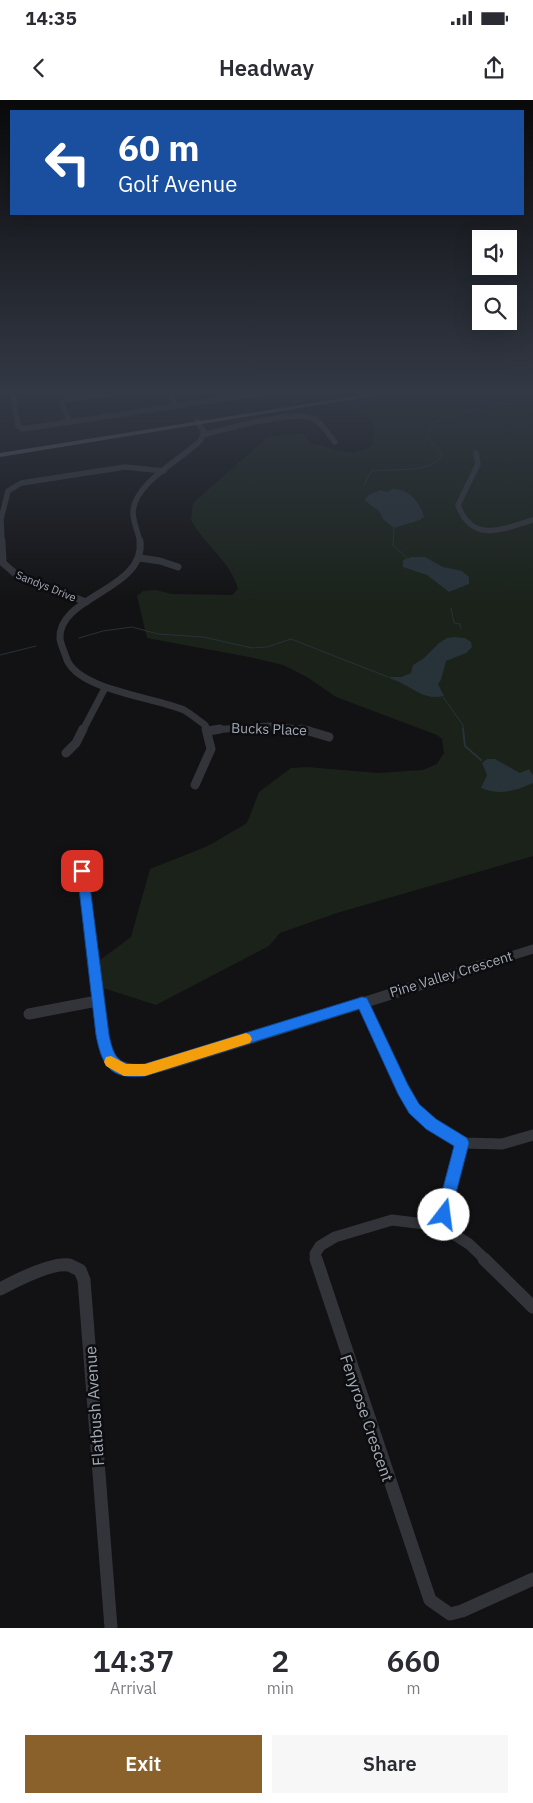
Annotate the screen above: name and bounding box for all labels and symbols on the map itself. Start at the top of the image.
street label: Sandys Drive [14,568,78,604]
street label: Bucks Place [231,719,308,739]
pin [61,850,103,892]
street label: Pine Valley Crescent [387,947,515,1001]
position arrow [417,1188,469,1240]
street label: Flatbush Avenue [80,1345,108,1467]
street label: Fenyrose Crescent [336,1352,398,1484]

